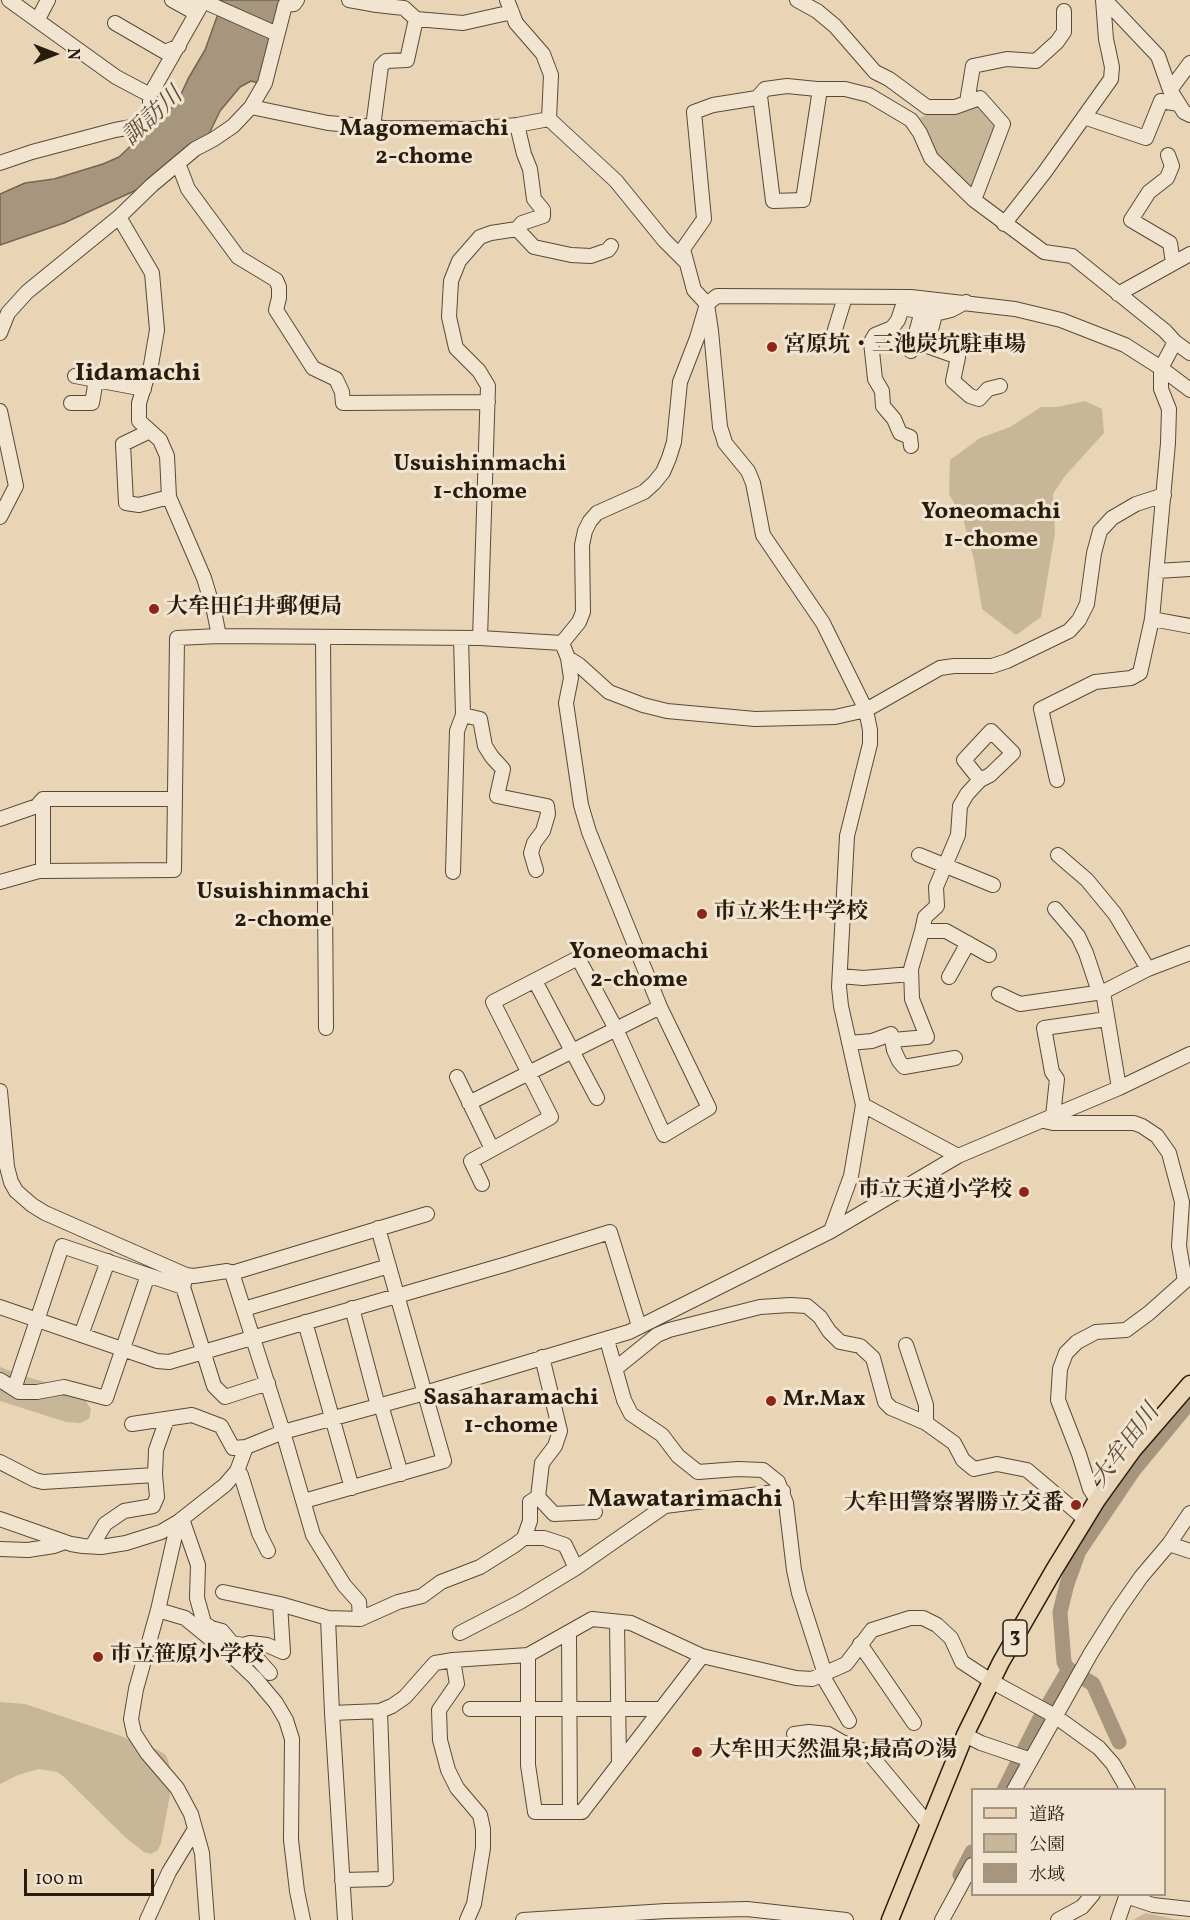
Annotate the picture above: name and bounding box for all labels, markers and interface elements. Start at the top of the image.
north arrow [24,24,84,84]
text: N [61,48,83,60]
water label: 諏訪川 [118,83,190,153]
district label: Magomemachi 2-chome [339,117,509,173]
place label: 宮原坑・三池炭坑駐車場 [784,334,1026,360]
marker: 宮原坑・三池炭坑駐車場 [765,340,779,354]
district label: Iidamachi [75,359,201,391]
district label: Usuishinmachi 1-chome [393,452,567,508]
district label: Yoneomachi 1-chome [921,500,1061,556]
place label: 大牟田臼井郵便局 [166,596,342,622]
marker: 大牟田臼井郵便局 [147,602,161,616]
district label: Usuishinmachi 2-chome [196,880,370,936]
place label: 市立米生中学校 [714,901,868,927]
marker: 市立米生中学校 [695,907,709,921]
district label: Yoneomachi 2-chome [569,940,709,996]
place label: 市立天道小学校 [858,1179,1012,1205]
marker: 市立天道小学校 [1017,1185,1031,1199]
district label: Sasaharamachi 1-chome [423,1386,599,1442]
place label: Mr.Max [783,1388,865,1414]
marker: Mr.Max [764,1394,778,1408]
water label: 大牟田川 [1087,1400,1167,1494]
district label: Mawatarimachi [587,1485,783,1517]
place label: 大牟田警察署勝立交番 [844,1492,1064,1518]
marker: 大牟田警察署勝立交番 [1069,1498,1083,1512]
road number: 3 [1003,1620,1027,1656]
place label: 市立笹原小学校 [110,1644,264,1670]
marker: 市立笹原小学校 [91,1650,105,1664]
place label: 大牟田天然温泉;最高の湯 [709,1739,957,1765]
marker: 大牟田天然温泉;最高の湯 [690,1745,704,1759]
legend [971,1788,1166,1896]
text: 道路 [1029,1803,1065,1828]
text: 公園 [1029,1833,1065,1858]
scale bar [27,1857,158,1895]
text: 水域 [1029,1863,1065,1888]
text: 100 m [35,1867,84,1892]

